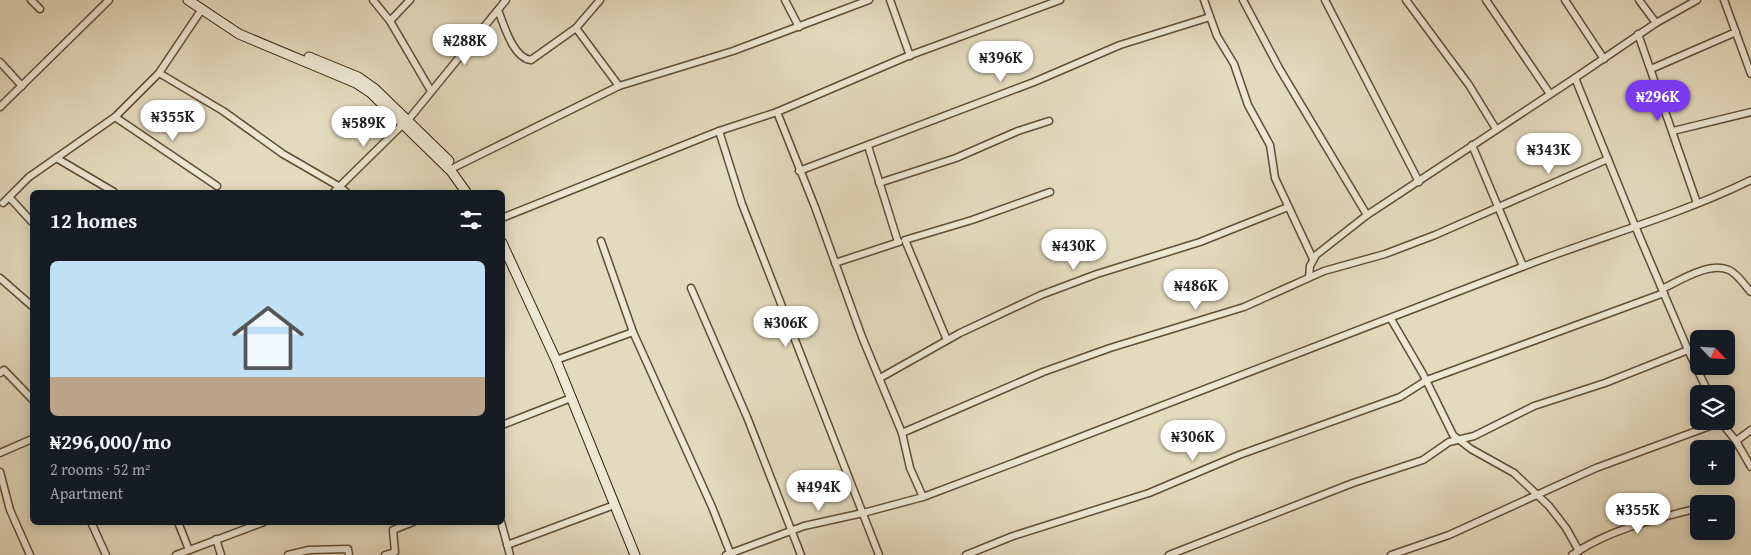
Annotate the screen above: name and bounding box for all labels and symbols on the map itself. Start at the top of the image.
pin: ₦288K [430,23,500,66]
pin: ₦396K [966,41,1036,83]
pin: ₦296K [1623,80,1693,122]
pin: ₦355K [138,100,208,142]
pin: ₦589K [329,106,399,148]
pin: ₦343K [1514,132,1584,175]
pin: ₦430K [1039,228,1109,271]
pin: ₦486K [1161,268,1231,311]
pin: ₦306K [751,306,821,348]
north arrow [1690,330,1735,375]
pin: ₦306K [1158,420,1228,462]
pin: ₦494K [784,470,854,512]
pin: ₦355K [1603,492,1673,535]

